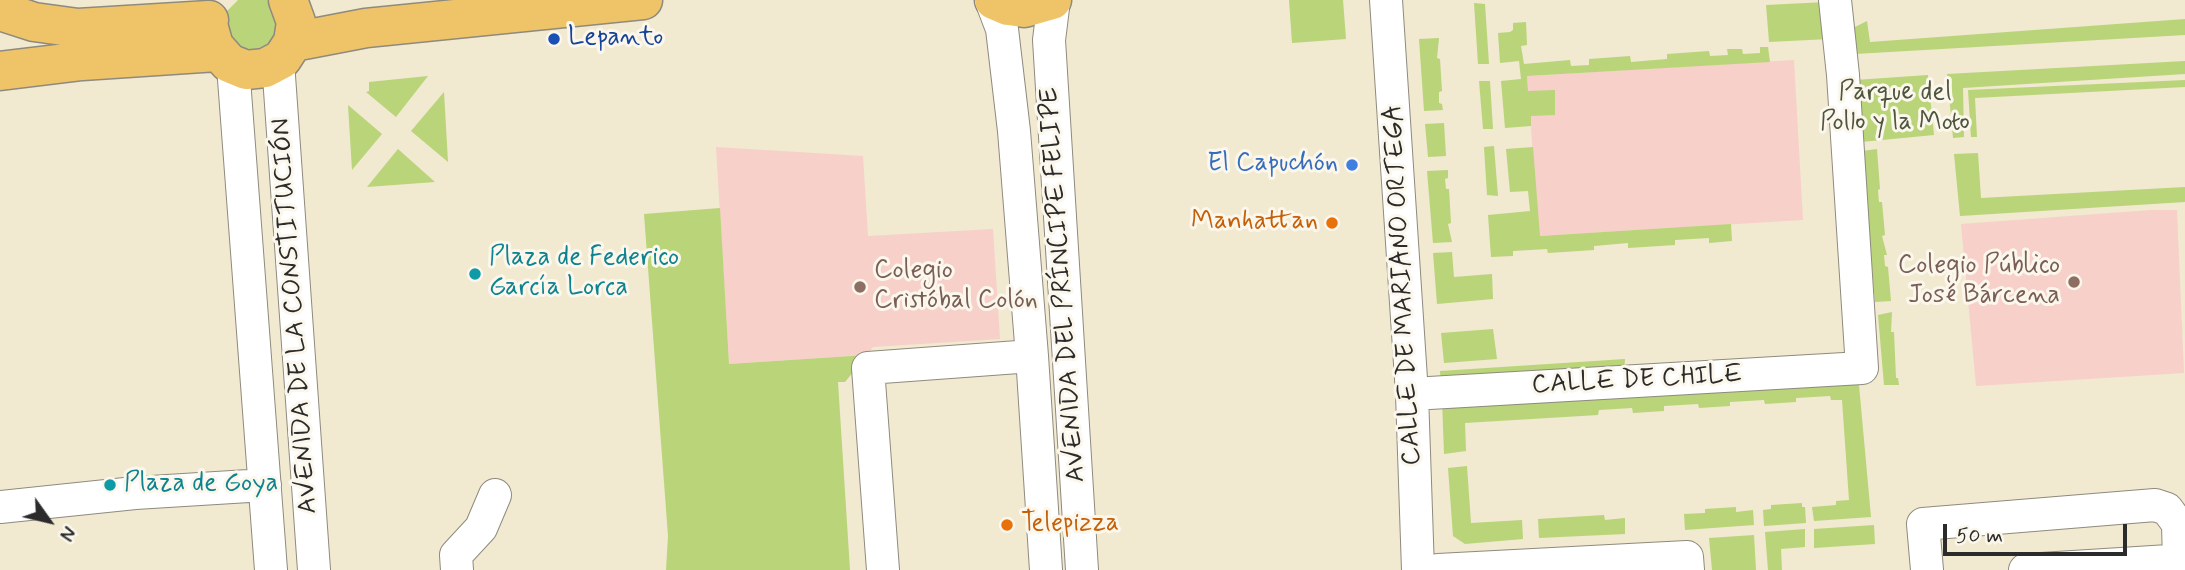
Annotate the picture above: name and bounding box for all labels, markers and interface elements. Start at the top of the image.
place label: Lepanto [568,23,663,55]
marker: Lepanto [546,31,562,47]
park label: Parque del Pollo y la Moto [1820,78,1970,140]
street label: AVENIDA DEL PRÍNCIPE FELIPE [1035,86,1093,484]
street label: CALLE DE MARIANO ORTEGA [1379,104,1429,466]
street label: AVENIDA DE LA CONSTITUCIÓN [267,117,325,515]
place label: El Capuchón [1207,149,1338,181]
marker: El Capuchón [1344,157,1360,173]
place label: Manhattan [1191,207,1318,239]
marker: Manhattan [1324,215,1340,231]
place label: Plaza de Federico García Lorca [489,243,679,304]
place label: Colegio Público José Bárcena [1898,251,2060,312]
place label: Colegio Cristóbal Colón [874,256,1038,318]
marker: Plaza de Federico García Lorca [467,266,483,282]
marker: Colegio Público José Bárcena [2066,274,2082,290]
marker: Colegio Cristóbal Colón [852,279,868,295]
street label: CALLE DE CHILE [1531,360,1743,402]
place label: Plaza de Goya [124,469,278,501]
marker: Plaza de Goya [102,477,118,493]
north arrow [14,486,84,556]
place label: Telepizza [1021,509,1119,541]
scale bar [1947,510,2131,554]
marker: Telepizza [999,517,1015,533]
text: N [53,521,81,545]
text: 50 m [1956,522,2003,550]

